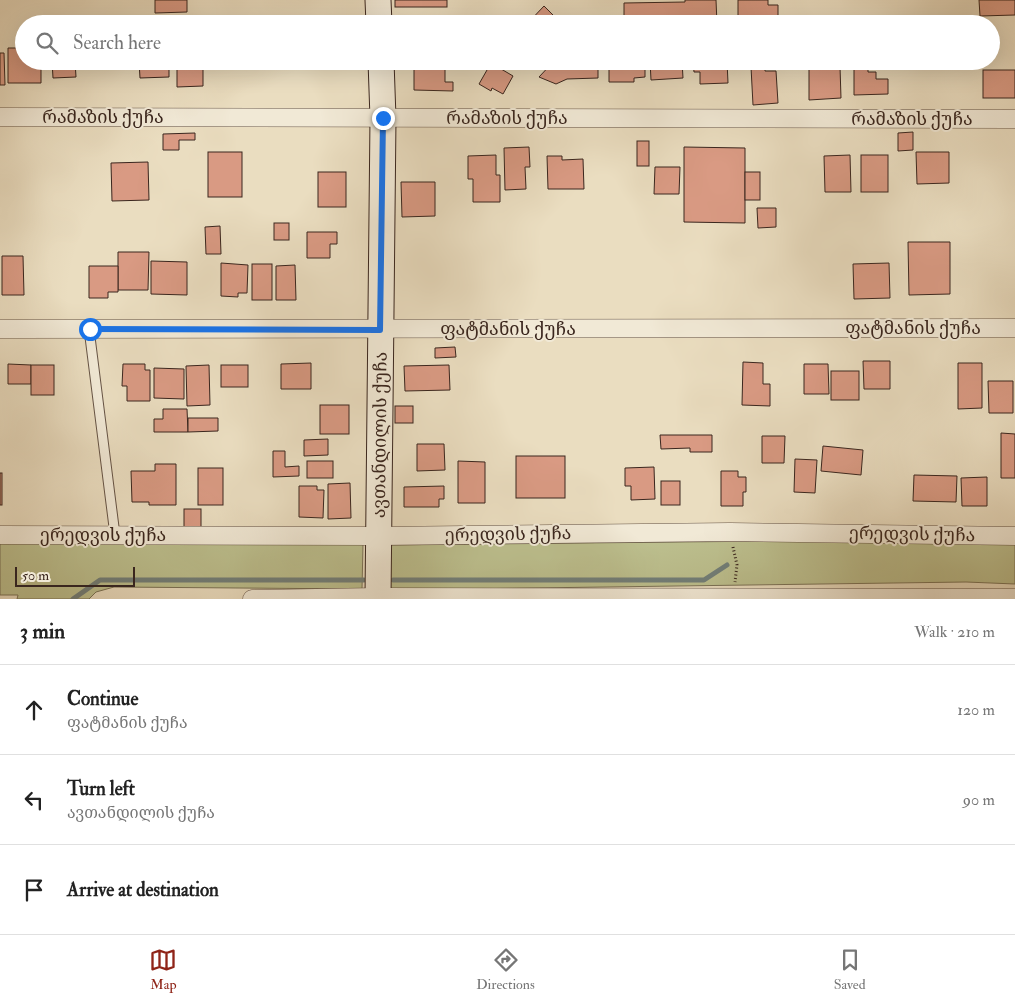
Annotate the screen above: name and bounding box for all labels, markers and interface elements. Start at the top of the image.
search box [15,15,1000,70]
icon: search [33,29,61,57]
text: Search here [73,31,161,55]
street label: რამაზის ქუჩა [42,106,164,129]
route end [372,107,395,130]
street label: რამაზის ქუჩა [446,107,568,130]
street label: რამაზის ქუჩა [851,108,973,131]
street label: ფატმანის ქუჩა [845,317,981,340]
route start [79,318,102,341]
street label: ფატმანის ქუჩა [440,318,576,341]
street label: ავთანდილის ქუჩა [368,352,393,518]
street label: ერედვის ქუჩა [445,522,571,547]
street label: ერედვის ქუჩა [849,522,975,547]
street label: ერედვის ქუჩა [40,524,166,547]
scale bar [15,564,135,587]
text: 50 m [22,567,49,584]
text: 3 min [20,618,65,645]
text: Walk · 210 m [914,622,995,642]
text: Continue [67,687,138,711]
icon: ahead [20,696,48,724]
text: 120 m [957,700,995,720]
text: ფატმანის ქუჩა [67,713,188,733]
text: Turn left [67,777,135,801]
icon: left [20,786,48,814]
text: 90 m [963,790,995,810]
text: ავთანდილის ქუჩა [67,803,215,823]
icon: arrive [20,876,48,904]
text: Arrive at destination [67,878,219,902]
tab: Map [149,946,177,993]
tab: Directions [476,946,535,993]
tab: Saved [834,946,866,993]

